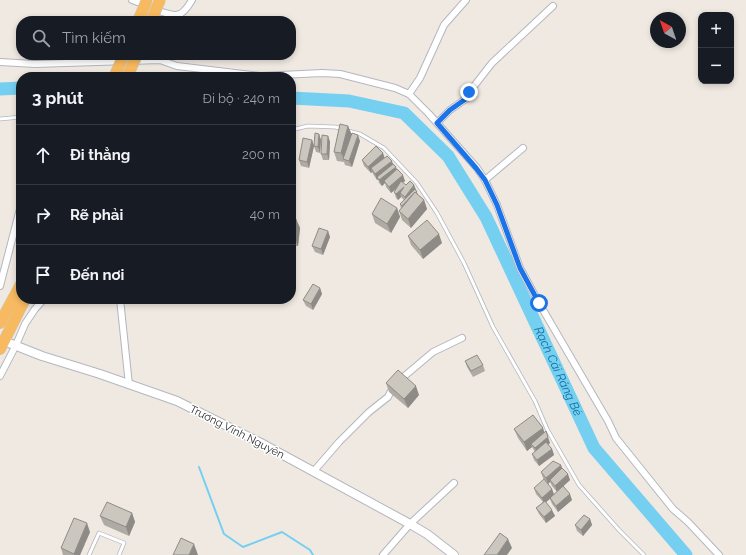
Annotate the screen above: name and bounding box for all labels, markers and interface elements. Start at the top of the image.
north arrow [650,12,686,48]
map controls [698,12,734,84]
button: + [698,12,734,48]
search box [16,16,296,60]
icon: search [30,27,52,49]
text: Tìm kiếm [62,29,126,47]
button: − [698,48,734,84]
route end [460,83,478,101]
text: 3 phút [32,88,84,108]
text: Đi bộ · 240 m [203,91,280,106]
icon: ahead [32,144,54,166]
text: Đi thẳng [70,146,130,164]
text: 200 m [242,147,280,162]
icon: right [32,204,54,226]
text: Rẽ phải [70,206,123,224]
text: 40 m [250,207,280,222]
icon: arrive [32,264,54,286]
text: Đến nơi [70,266,124,284]
route start [530,294,548,312]
water label: Rạch Cái Răng Bé [531,324,585,419]
street label: Trương Vĩnh Nguyên [187,402,287,462]

